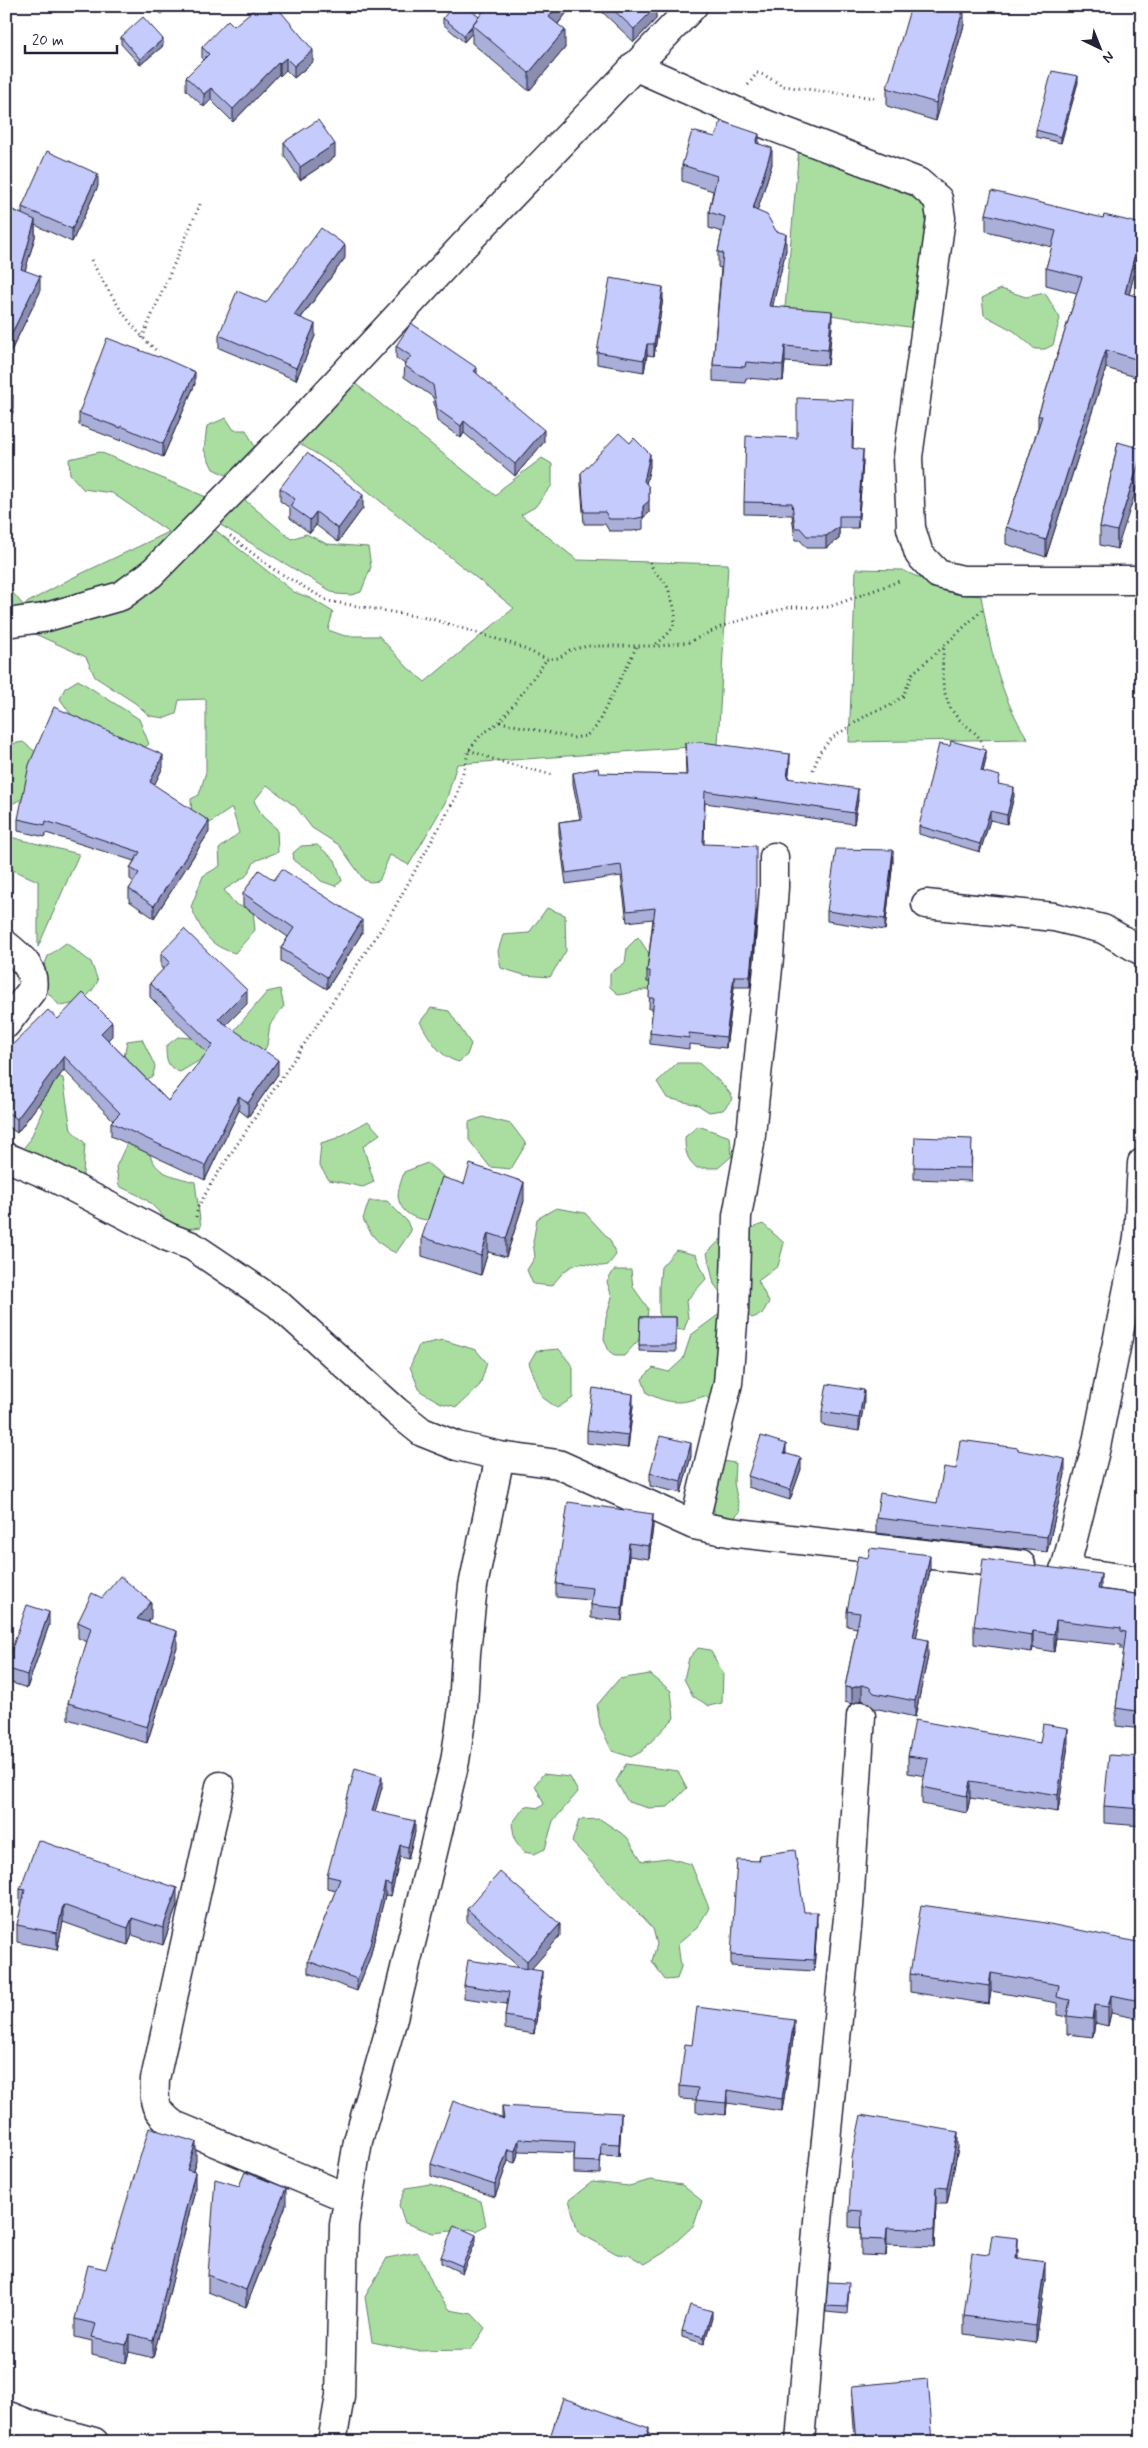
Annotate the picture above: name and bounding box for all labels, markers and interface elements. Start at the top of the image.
scale bar [25,22,118,54]
north arrow [1076,22,1126,72]
text: 20 m [32,31,64,51]
text: N [1099,47,1118,67]

